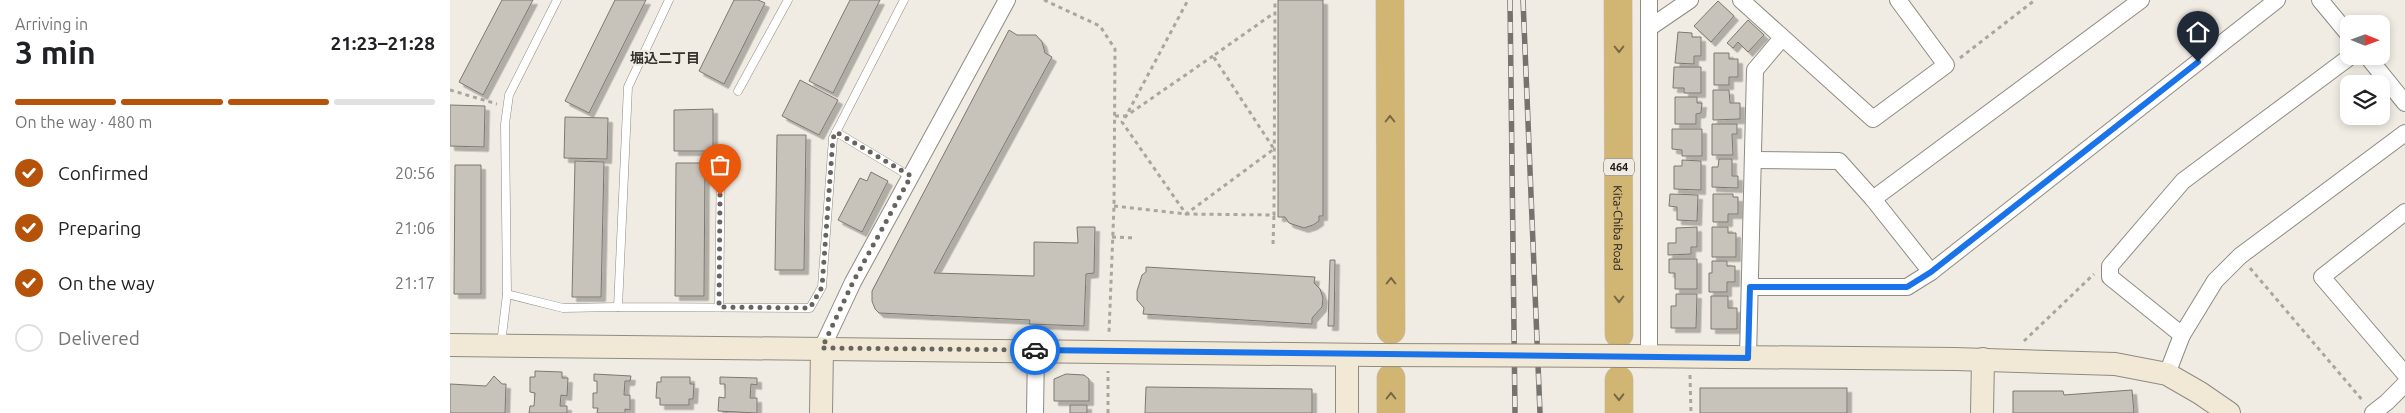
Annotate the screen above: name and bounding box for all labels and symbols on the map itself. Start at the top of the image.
pin [2177,11,2219,62]
north arrow [2340,15,2390,65]
one-way arrow [1613,45,1624,53]
district label: 堀込二丁目 [630,50,700,66]
one-way arrow [1385,114,1395,122]
pin [699,144,741,195]
road number: 464 [1604,158,1634,176]
street label: Kita-Chiba Road [1612,185,1625,271]
one-way arrow [1386,277,1396,284]
one-way arrow [1614,295,1624,303]
courier [1010,325,1060,375]
one-way arrow [1386,391,1396,399]
one-way arrow [1614,393,1624,401]

